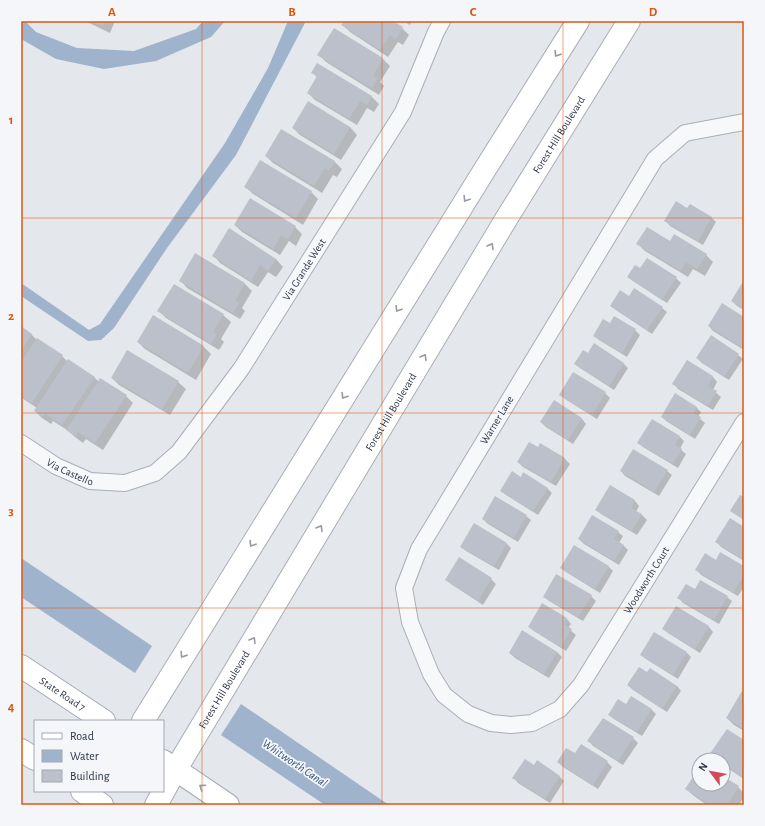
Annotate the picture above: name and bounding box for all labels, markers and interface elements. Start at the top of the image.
text: A [108,6,116,19]
text: B [288,6,296,19]
text: C [470,6,477,19]
text: D [649,6,658,19]
one-way arrow [555,50,562,57]
street label: Forest Hill Boulevard [530,94,587,175]
text: 1 [9,114,13,127]
one-way arrow [463,195,471,202]
street label: Via Grande West [280,236,328,302]
one-way arrow [486,243,493,250]
one-way arrow [395,305,402,312]
text: 2 [8,310,14,323]
one-way arrow [419,354,426,361]
street label: Forest Hill Boulevard [363,371,418,452]
one-way arrow [341,392,348,399]
street label: Warner Lane [478,394,516,446]
street label: Via Castello [45,456,93,487]
text: 3 [8,505,14,518]
one-way arrow [316,525,323,532]
one-way arrow [249,540,257,547]
street label: Woodworth Court [621,544,671,615]
one-way arrow [249,637,256,644]
street label: Forest Hill Boulevard [196,648,251,730]
one-way arrow [181,651,188,658]
street label: State Road 7 [38,675,88,713]
text: 4 [8,701,15,714]
legend [34,720,164,792]
text: Road [70,730,94,742]
water label: Whitworth Canal [260,737,330,789]
text: Water [70,750,99,762]
north arrow [691,752,731,792]
text: N [696,761,710,773]
text: Building [70,770,110,782]
one-way arrow [199,784,206,792]

